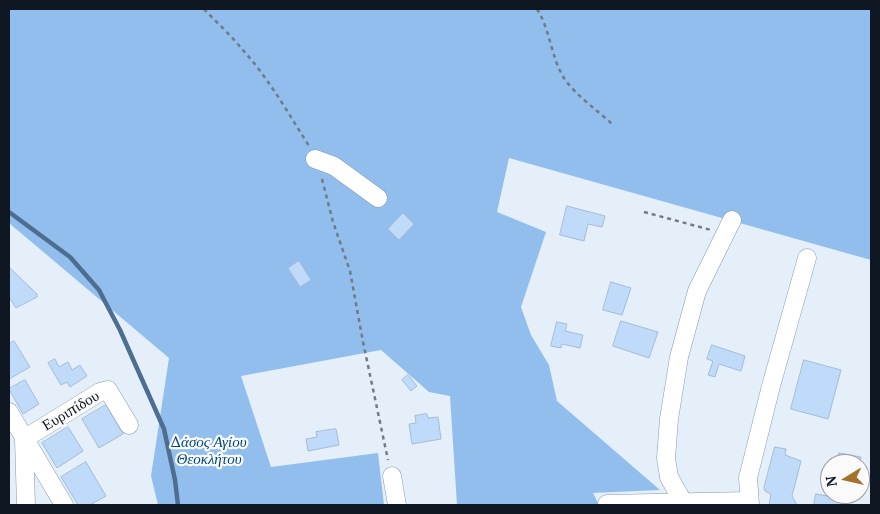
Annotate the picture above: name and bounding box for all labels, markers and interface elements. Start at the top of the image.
street label: Ευριπίδου [39,387,103,435]
park label: Δάσος Αγίου Θεοκλήτου [171,434,247,469]
north arrow [820,454,870,504]
text: N [820,475,841,488]

